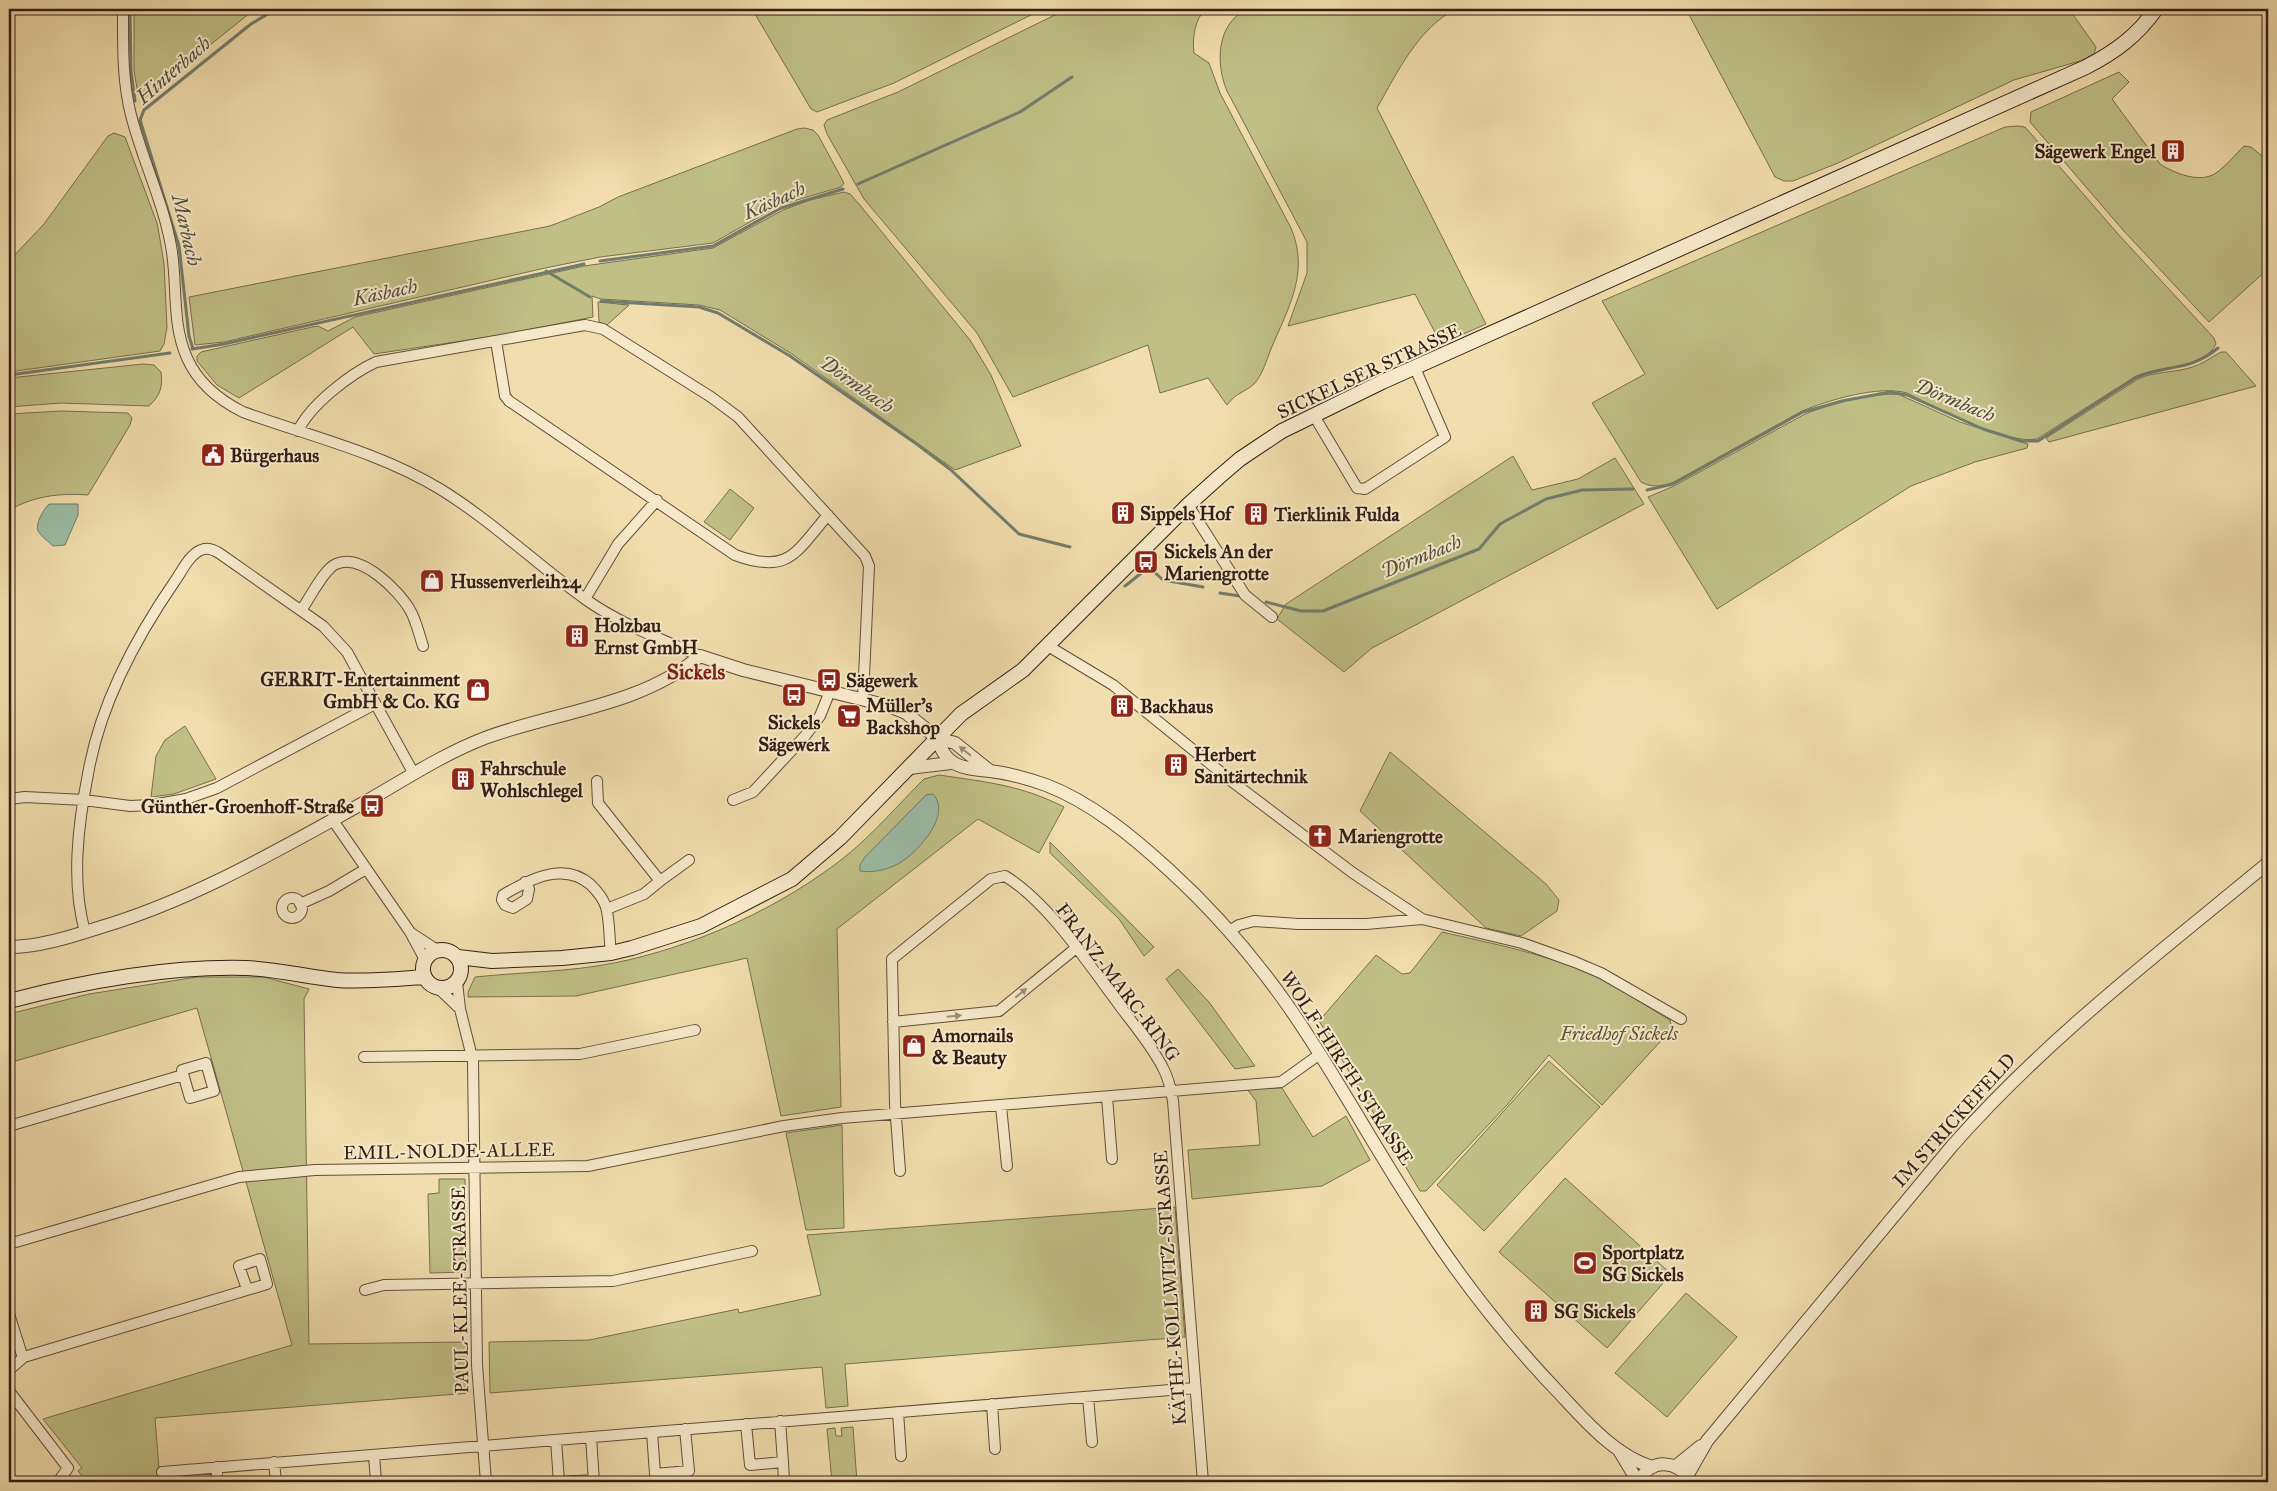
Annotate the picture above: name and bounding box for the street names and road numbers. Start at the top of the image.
street label: SICKELSER STRASSE [1273,318,1465,424]
street label: FRANZ-MARC-RING [1051,898,1185,1066]
street label: WOLF-HIRTH-STRASSE [1276,967,1419,1170]
street label: IM STRICKEFELD [1888,1048,2020,1192]
street label: EMIL-NOLDE-ALLEE [343,1138,555,1164]
street label: KÄTHE-KOLLWITZ-STRASSE [1149,1149,1191,1426]
street label: PAUL-KLEE-STRASSE [447,1186,473,1394]

